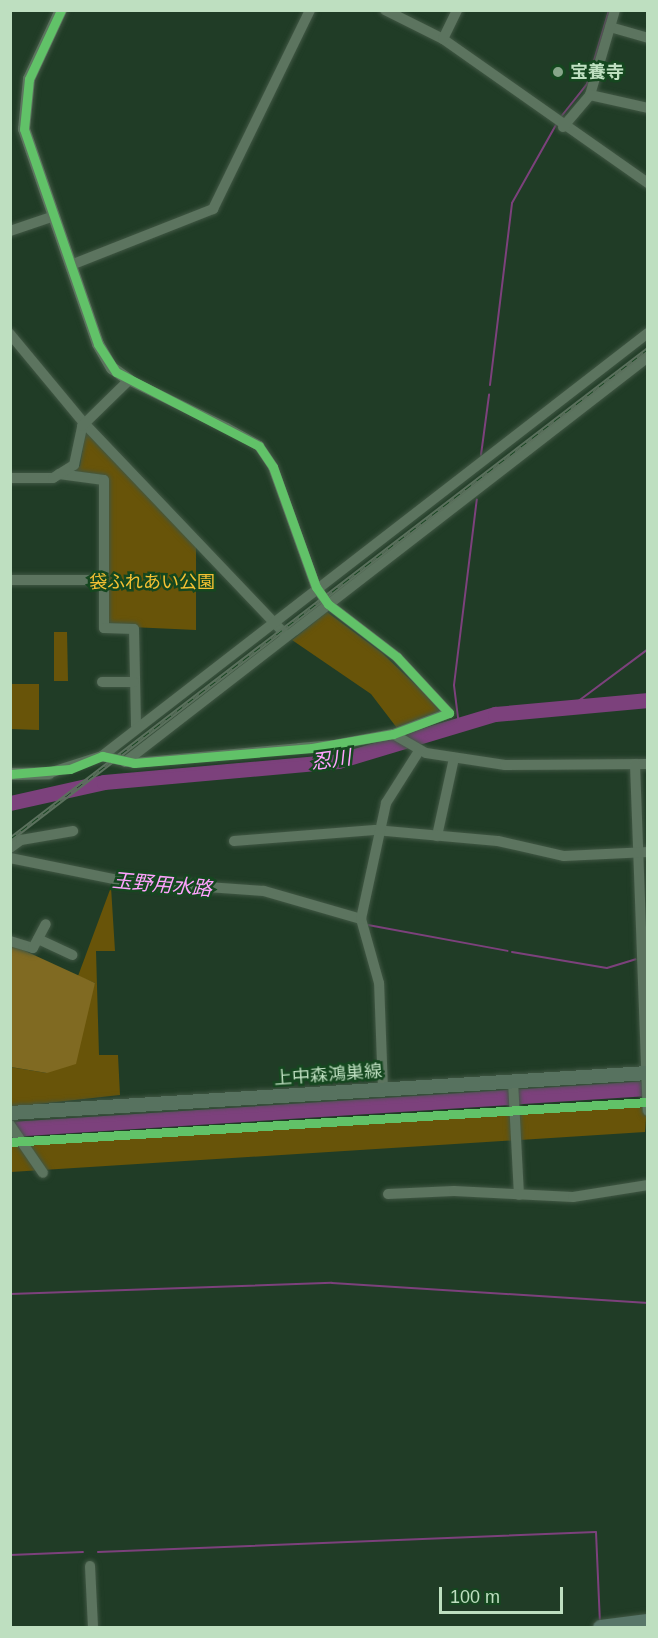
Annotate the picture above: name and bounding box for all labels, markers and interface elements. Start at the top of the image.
place label: 宝養寺 [570,61,624,83]
marker: 宝養寺 [551,65,565,79]
park label: 袋ふれあい公園 [89,571,215,593]
water label: 忍川 [310,745,352,775]
water label: 玉野用水路 [111,869,213,901]
street label: 上中森鴻巣線 [273,1060,383,1090]
scale bar [442,1575,566,1613]
text: 100 m [450,1587,500,1607]

